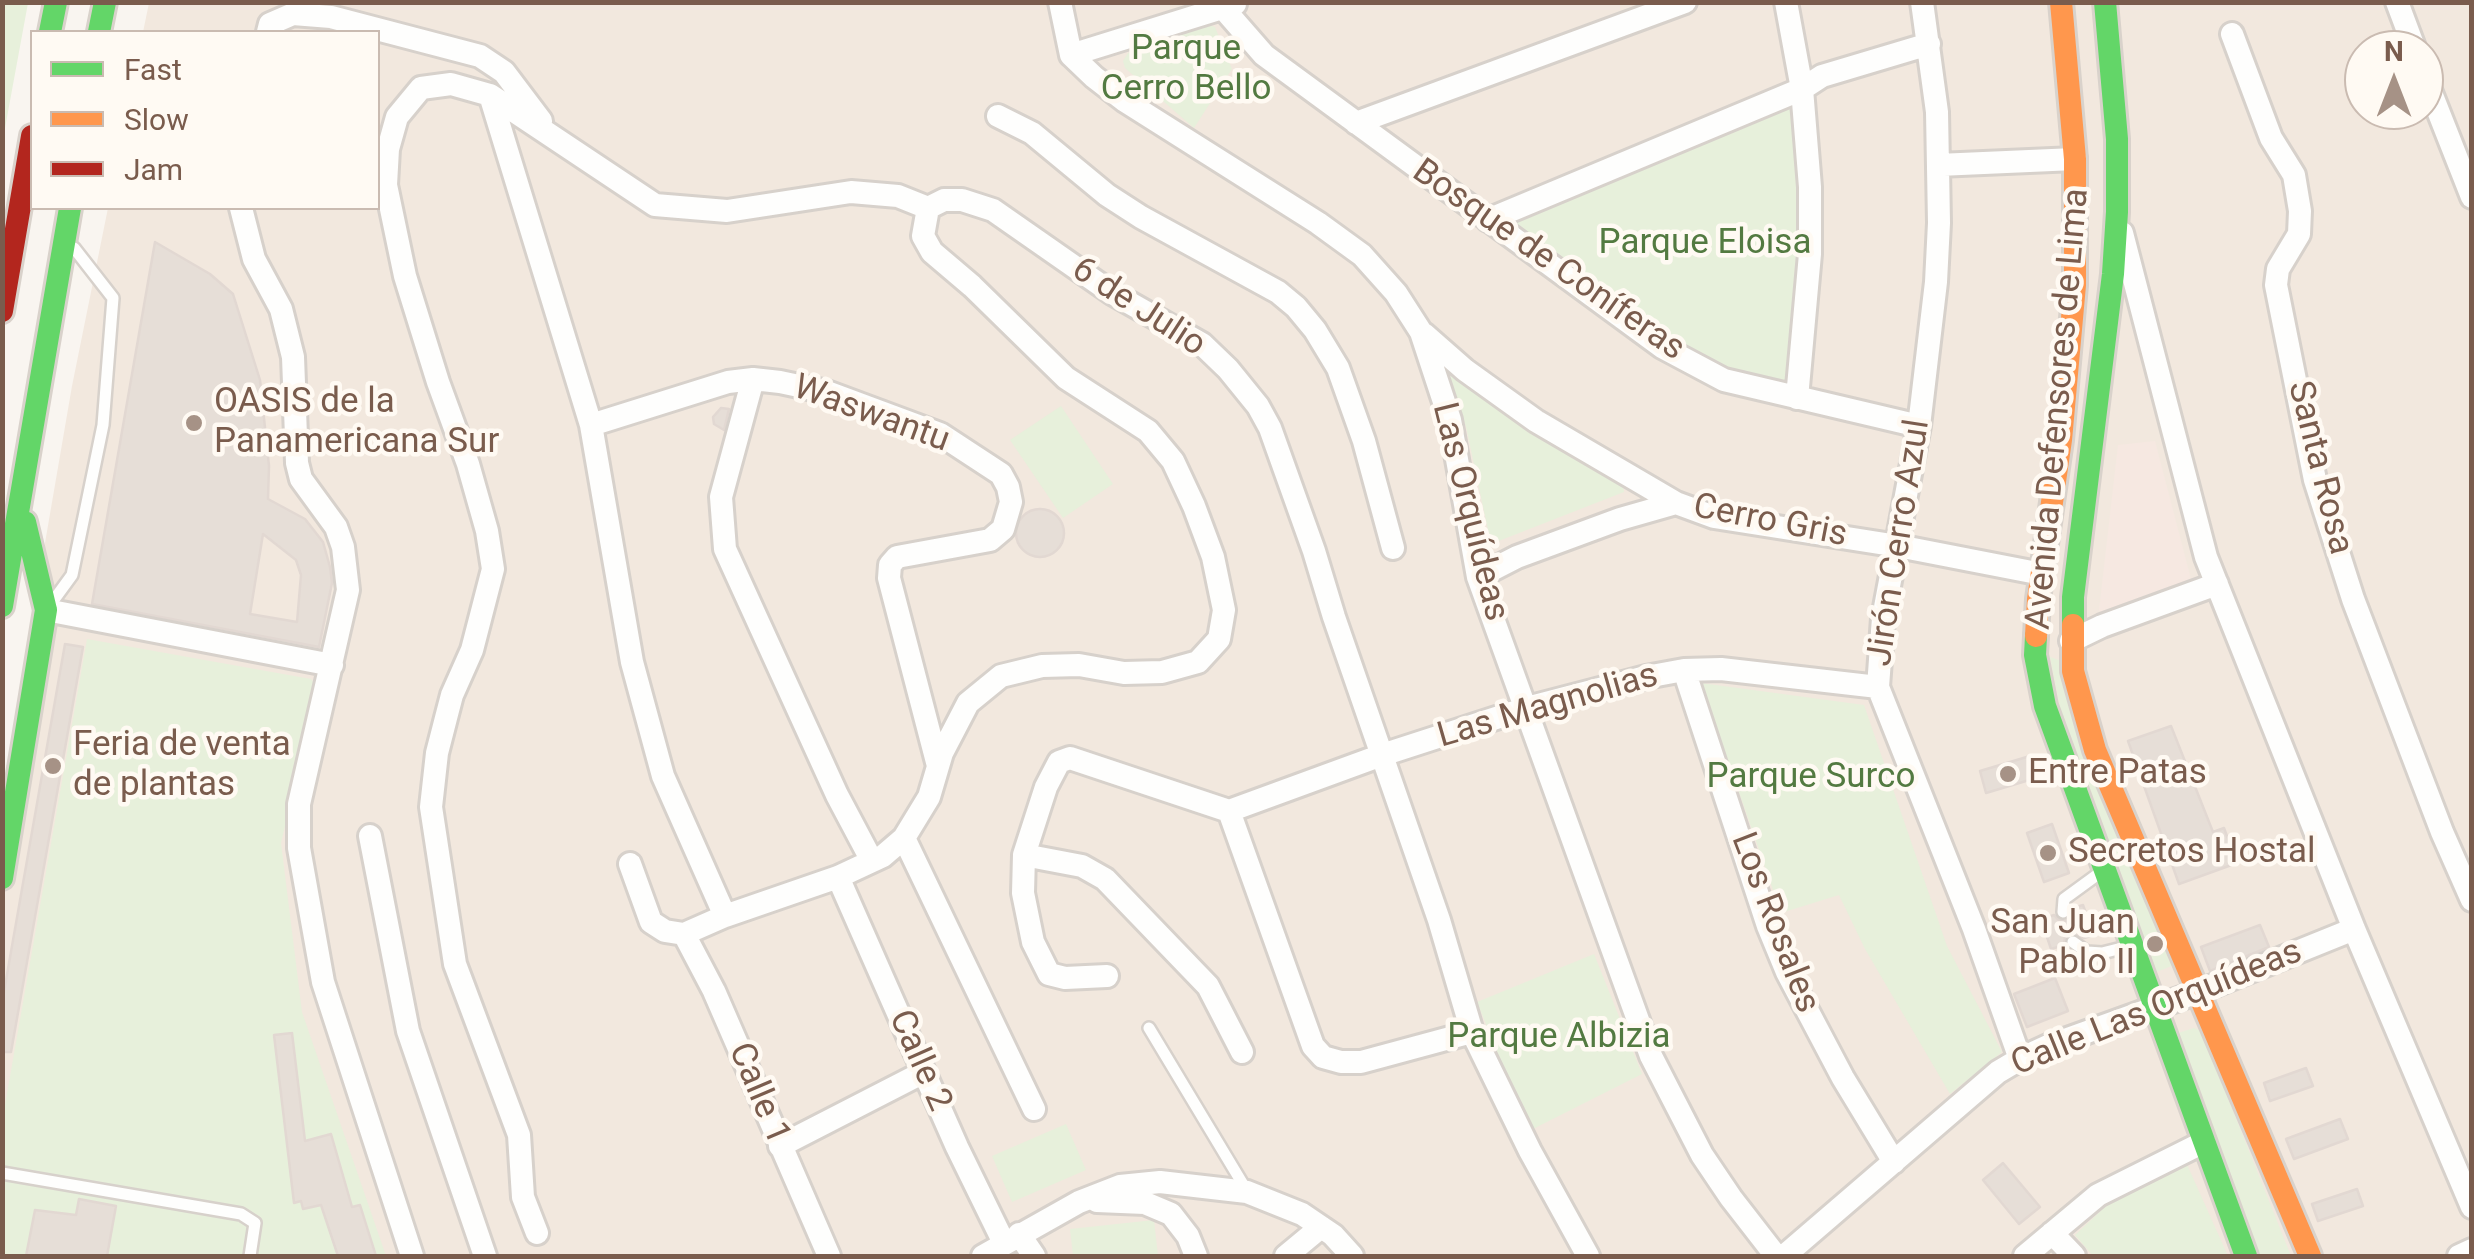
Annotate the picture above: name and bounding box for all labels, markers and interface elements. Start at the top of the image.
park label: Parque Cerro Bello [1101,29,1271,111]
legend [30,30,380,210]
north arrow [2344,30,2444,130]
text: N [2384,35,2404,68]
text: Fast [124,52,182,87]
text: Slow [124,102,189,137]
street label: Bosque de Coníferas [1404,151,1692,371]
text: Jam [124,152,183,187]
street label: Avenida Defensores de Lima [2019,187,2099,631]
park label: Parque Eloisa [1599,223,1811,265]
street label: 6 de Julio [1063,249,1213,367]
street label: Waswantu [787,367,955,463]
street label: Santa Rosa [2277,377,2361,559]
place label: OASIS de la Panamericana Sur [214,382,499,464]
street label: Las Orquídeas [1422,398,1516,626]
marker: OASIS de la Panamericana Sur [183,412,205,434]
street label: Jirón Cerro Azul [1860,417,1940,669]
street label: Cerro Gris [1690,487,1850,557]
street label: Las Magnolias [1433,655,1663,759]
place label: Feria de venta de plantas [73,725,291,807]
place label: Entre Patas [2028,753,2207,795]
marker: Feria de venta de plantas [42,755,64,777]
park label: Parque Surco [1707,757,1915,799]
marker: Entre Patas [1997,763,2019,785]
street label: Los Rosales [1720,827,1828,1019]
place label: Secretos Hostal [2068,832,2316,874]
marker: Secretos Hostal [2037,842,2059,864]
place label: San Juan Pablo II [1990,903,2135,985]
street label: Calle Las Orquídeas [2006,932,2308,1086]
marker: San Juan Pablo II [2144,933,2166,955]
street label: Calle 2 [878,1004,960,1118]
park label: Parque Albizia [1447,1017,1671,1059]
street label: Calle 1 [718,1037,798,1151]

